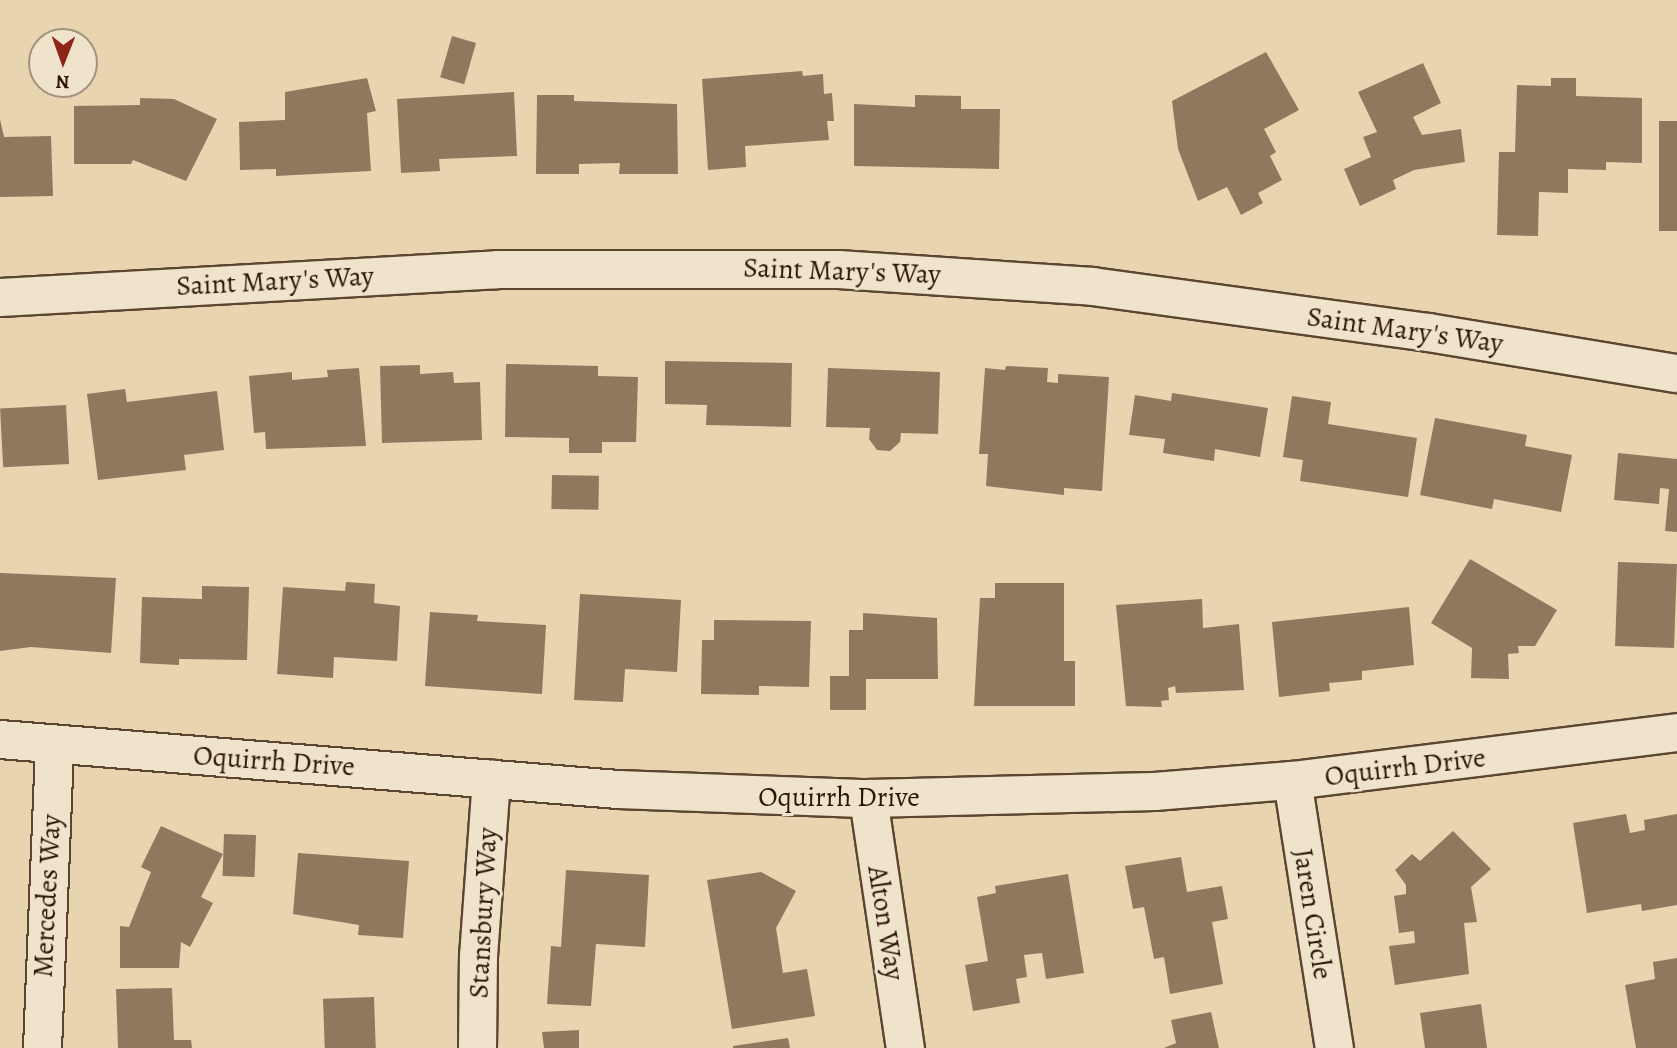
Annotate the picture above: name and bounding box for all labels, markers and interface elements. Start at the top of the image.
north arrow [28,28,98,98]
text: N [56,69,70,95]
street label: Saint Mary's Way [743,251,941,291]
street label: Saint Mary's Way [175,259,375,303]
street label: Saint Mary's Way [1305,300,1505,360]
street label: Oquirrh Drive [192,739,356,783]
street label: Oquirrh Drive [1323,740,1487,794]
street label: Oquirrh Drive [758,780,920,814]
street label: Mercedes Way [26,814,68,978]
street label: Stansbury Way [462,827,504,999]
street label: Jaren Circle [1286,846,1340,982]
street label: Alton Way [860,863,912,983]

